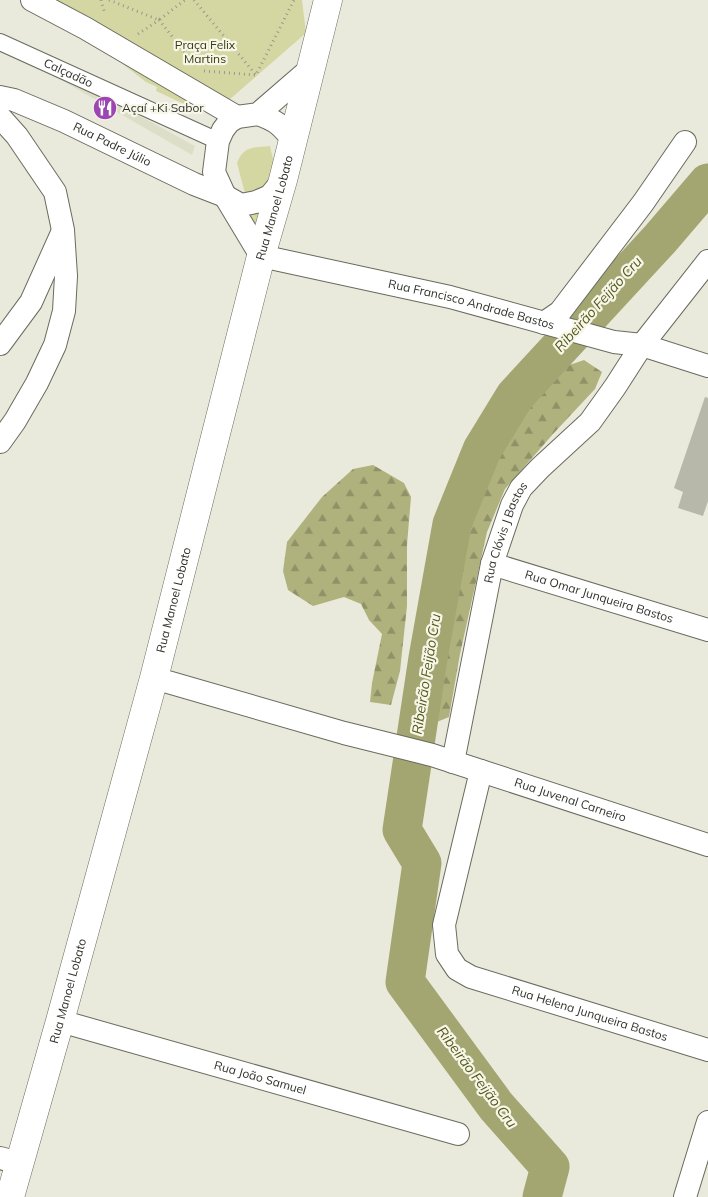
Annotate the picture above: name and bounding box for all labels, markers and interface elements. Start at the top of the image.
park label: Praça Felix Martins [175,37,236,66]
street label: Calçadão [42,55,96,90]
restaurant icon: Açaí +Ki Sabor [92,95,118,121]
place label: Açaí +Ki Sabor [122,100,204,115]
street label: Rua Padre Júlio [71,119,154,169]
street label: Rua Manoel Lobato [252,154,296,262]
water label: Ribeirão Feijão Cru [550,253,646,355]
street label: Rua Francisco Andrade Bastos [387,276,556,332]
street label: Rua Clóvis J Bastos [480,478,530,584]
street label: Rua Manoel Lobato [153,545,194,654]
street label: Rua Omar Junqueira Bastos [523,567,675,626]
water label: Ribeirão Feijão Cru [408,612,444,736]
street label: Rua Juvenal Carneiro [513,774,628,825]
street label: Rua Manoel Lobato [46,937,89,1045]
street label: Rua Helena Junqueira Bastos [510,982,670,1044]
water label: Ribeirão Feijão Cru [433,1023,521,1131]
street label: Rua João Samuel [212,1057,308,1098]

